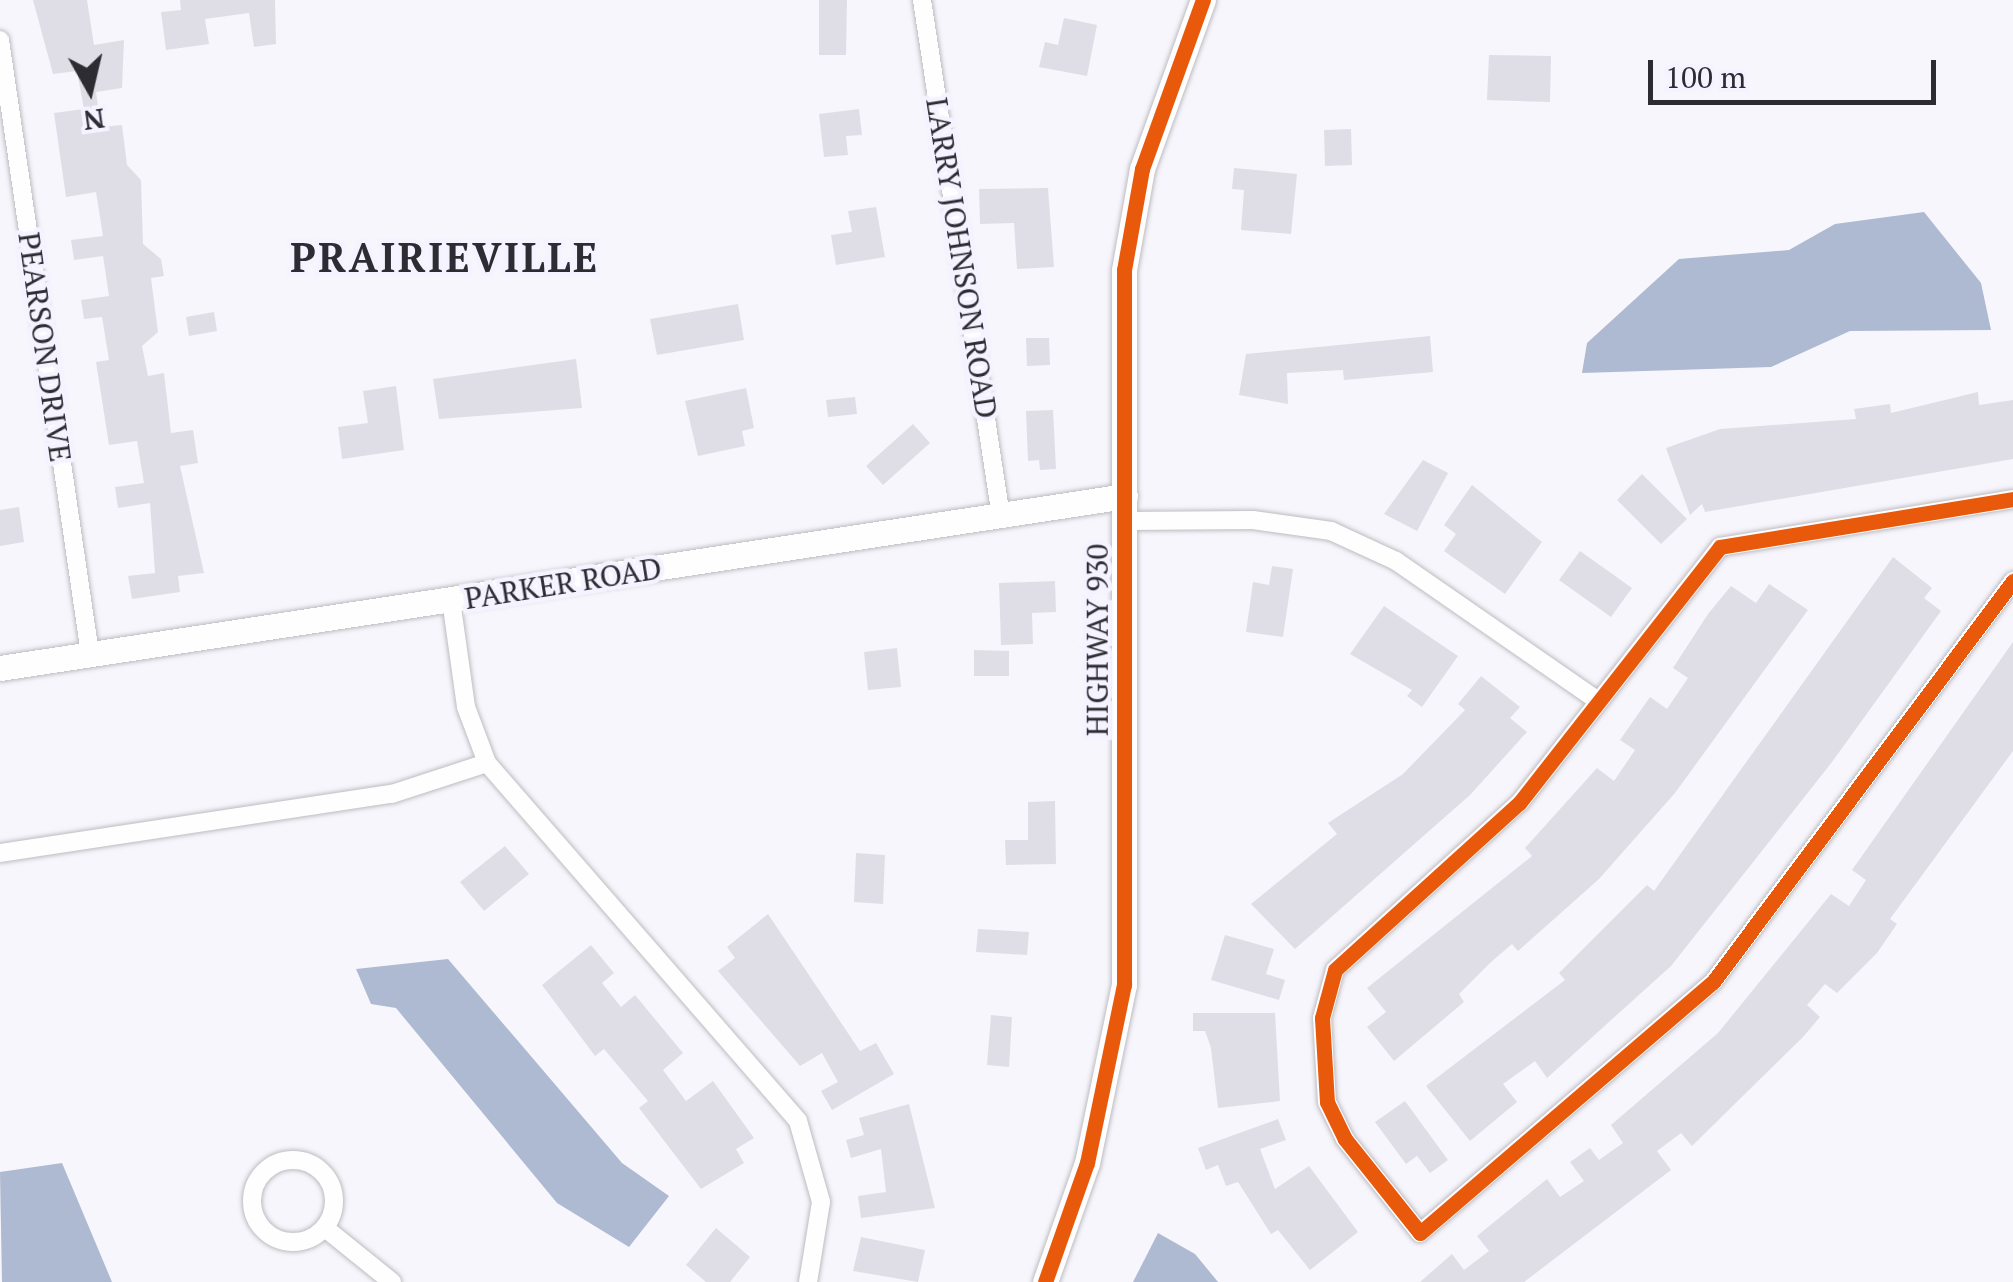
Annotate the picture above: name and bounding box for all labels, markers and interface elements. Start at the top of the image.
north arrow [40,40,140,140]
scale bar [1653,40,1940,102]
text: 100 m [1665,57,1746,97]
street label: LARRY JOHNSON ROAD [919,95,1005,421]
text: N [81,100,107,140]
street label: PEARSON DRIVE [11,230,79,464]
district label: PRAIRIEVILLE [290,233,600,281]
street label: HIGHWAY 930 [1079,544,1115,736]
street label: PARKER ROAD [462,550,664,616]

